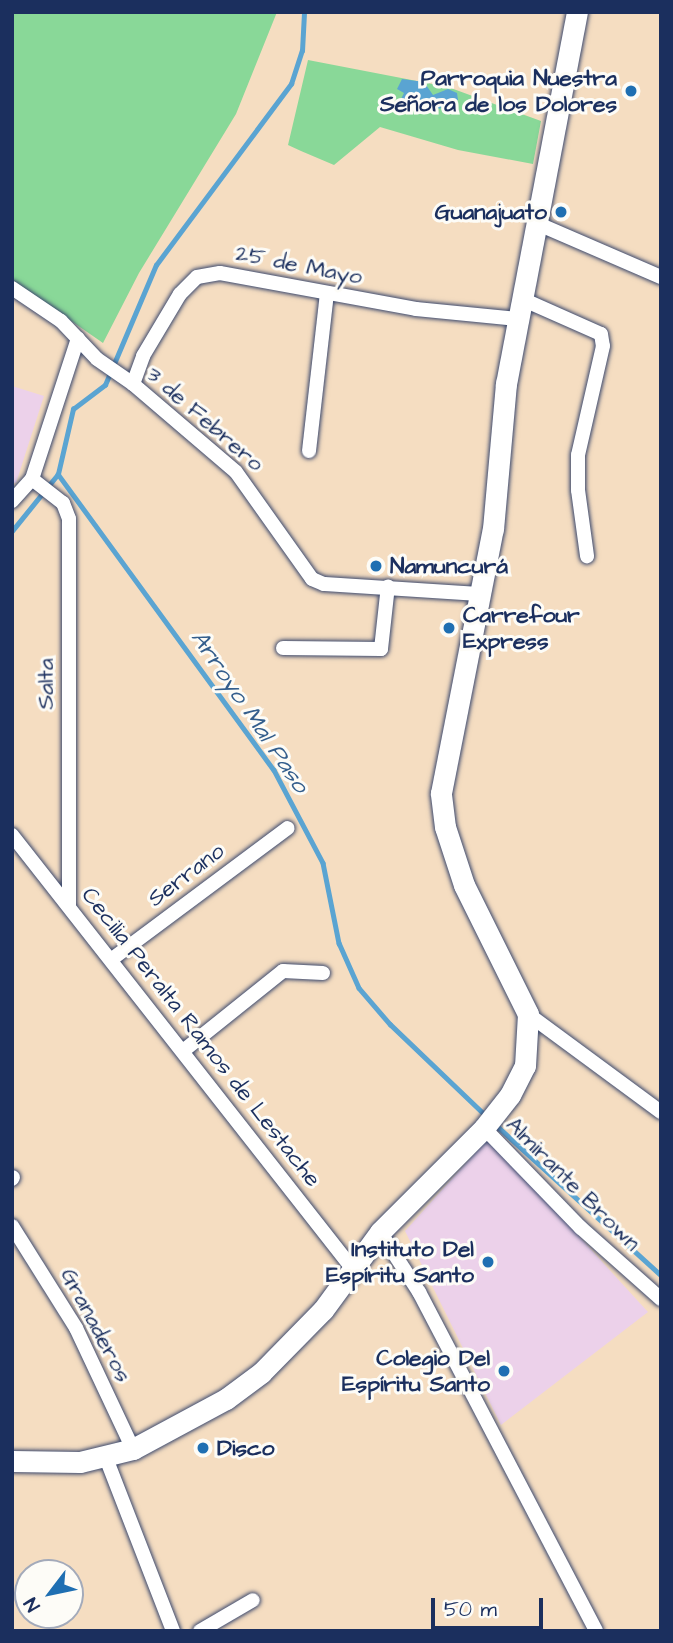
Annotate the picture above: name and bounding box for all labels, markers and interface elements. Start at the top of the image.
place label: Parroquia Nuestra Señora de los Dolores [380,64,617,118]
marker: Parroquia Nuestra Señora de los Dolores [623,83,639,99]
place label: Guanajuato [435,198,547,226]
marker: Guanajuato [553,204,569,220]
street label: 25 de Mayo [233,239,365,291]
street label: 3 de Febrero [141,361,269,477]
place label: Namuncurá [390,552,508,580]
marker: Namuncurá [368,558,384,574]
place label: Carrefour Express [463,601,580,655]
marker: Carrefour Express [441,620,457,636]
water label: Arroyo Mal Paso [184,625,314,799]
street label: Salta [32,658,60,710]
street label: Serrano [142,837,230,913]
street label: Cecilia Peralta Ramos de Lestache [75,882,327,1192]
street label: Almirante Brown [500,1111,646,1257]
place label: Instituto Del Espíritu Santo [326,1235,474,1289]
marker: Instituto Del Espíritu Santo [480,1254,496,1270]
street label: Granaderos [54,1263,138,1387]
place label: Colegio Del Espíritu Santo [342,1344,490,1398]
marker: Colegio Del Espíritu Santo [496,1363,512,1379]
place label: Disco [217,1434,274,1462]
marker: Disco [195,1440,211,1456]
north arrow [14,1559,84,1629]
scale bar [435,1584,547,1628]
text: N [18,1592,47,1617]
text: 50 m [444,1595,497,1624]

